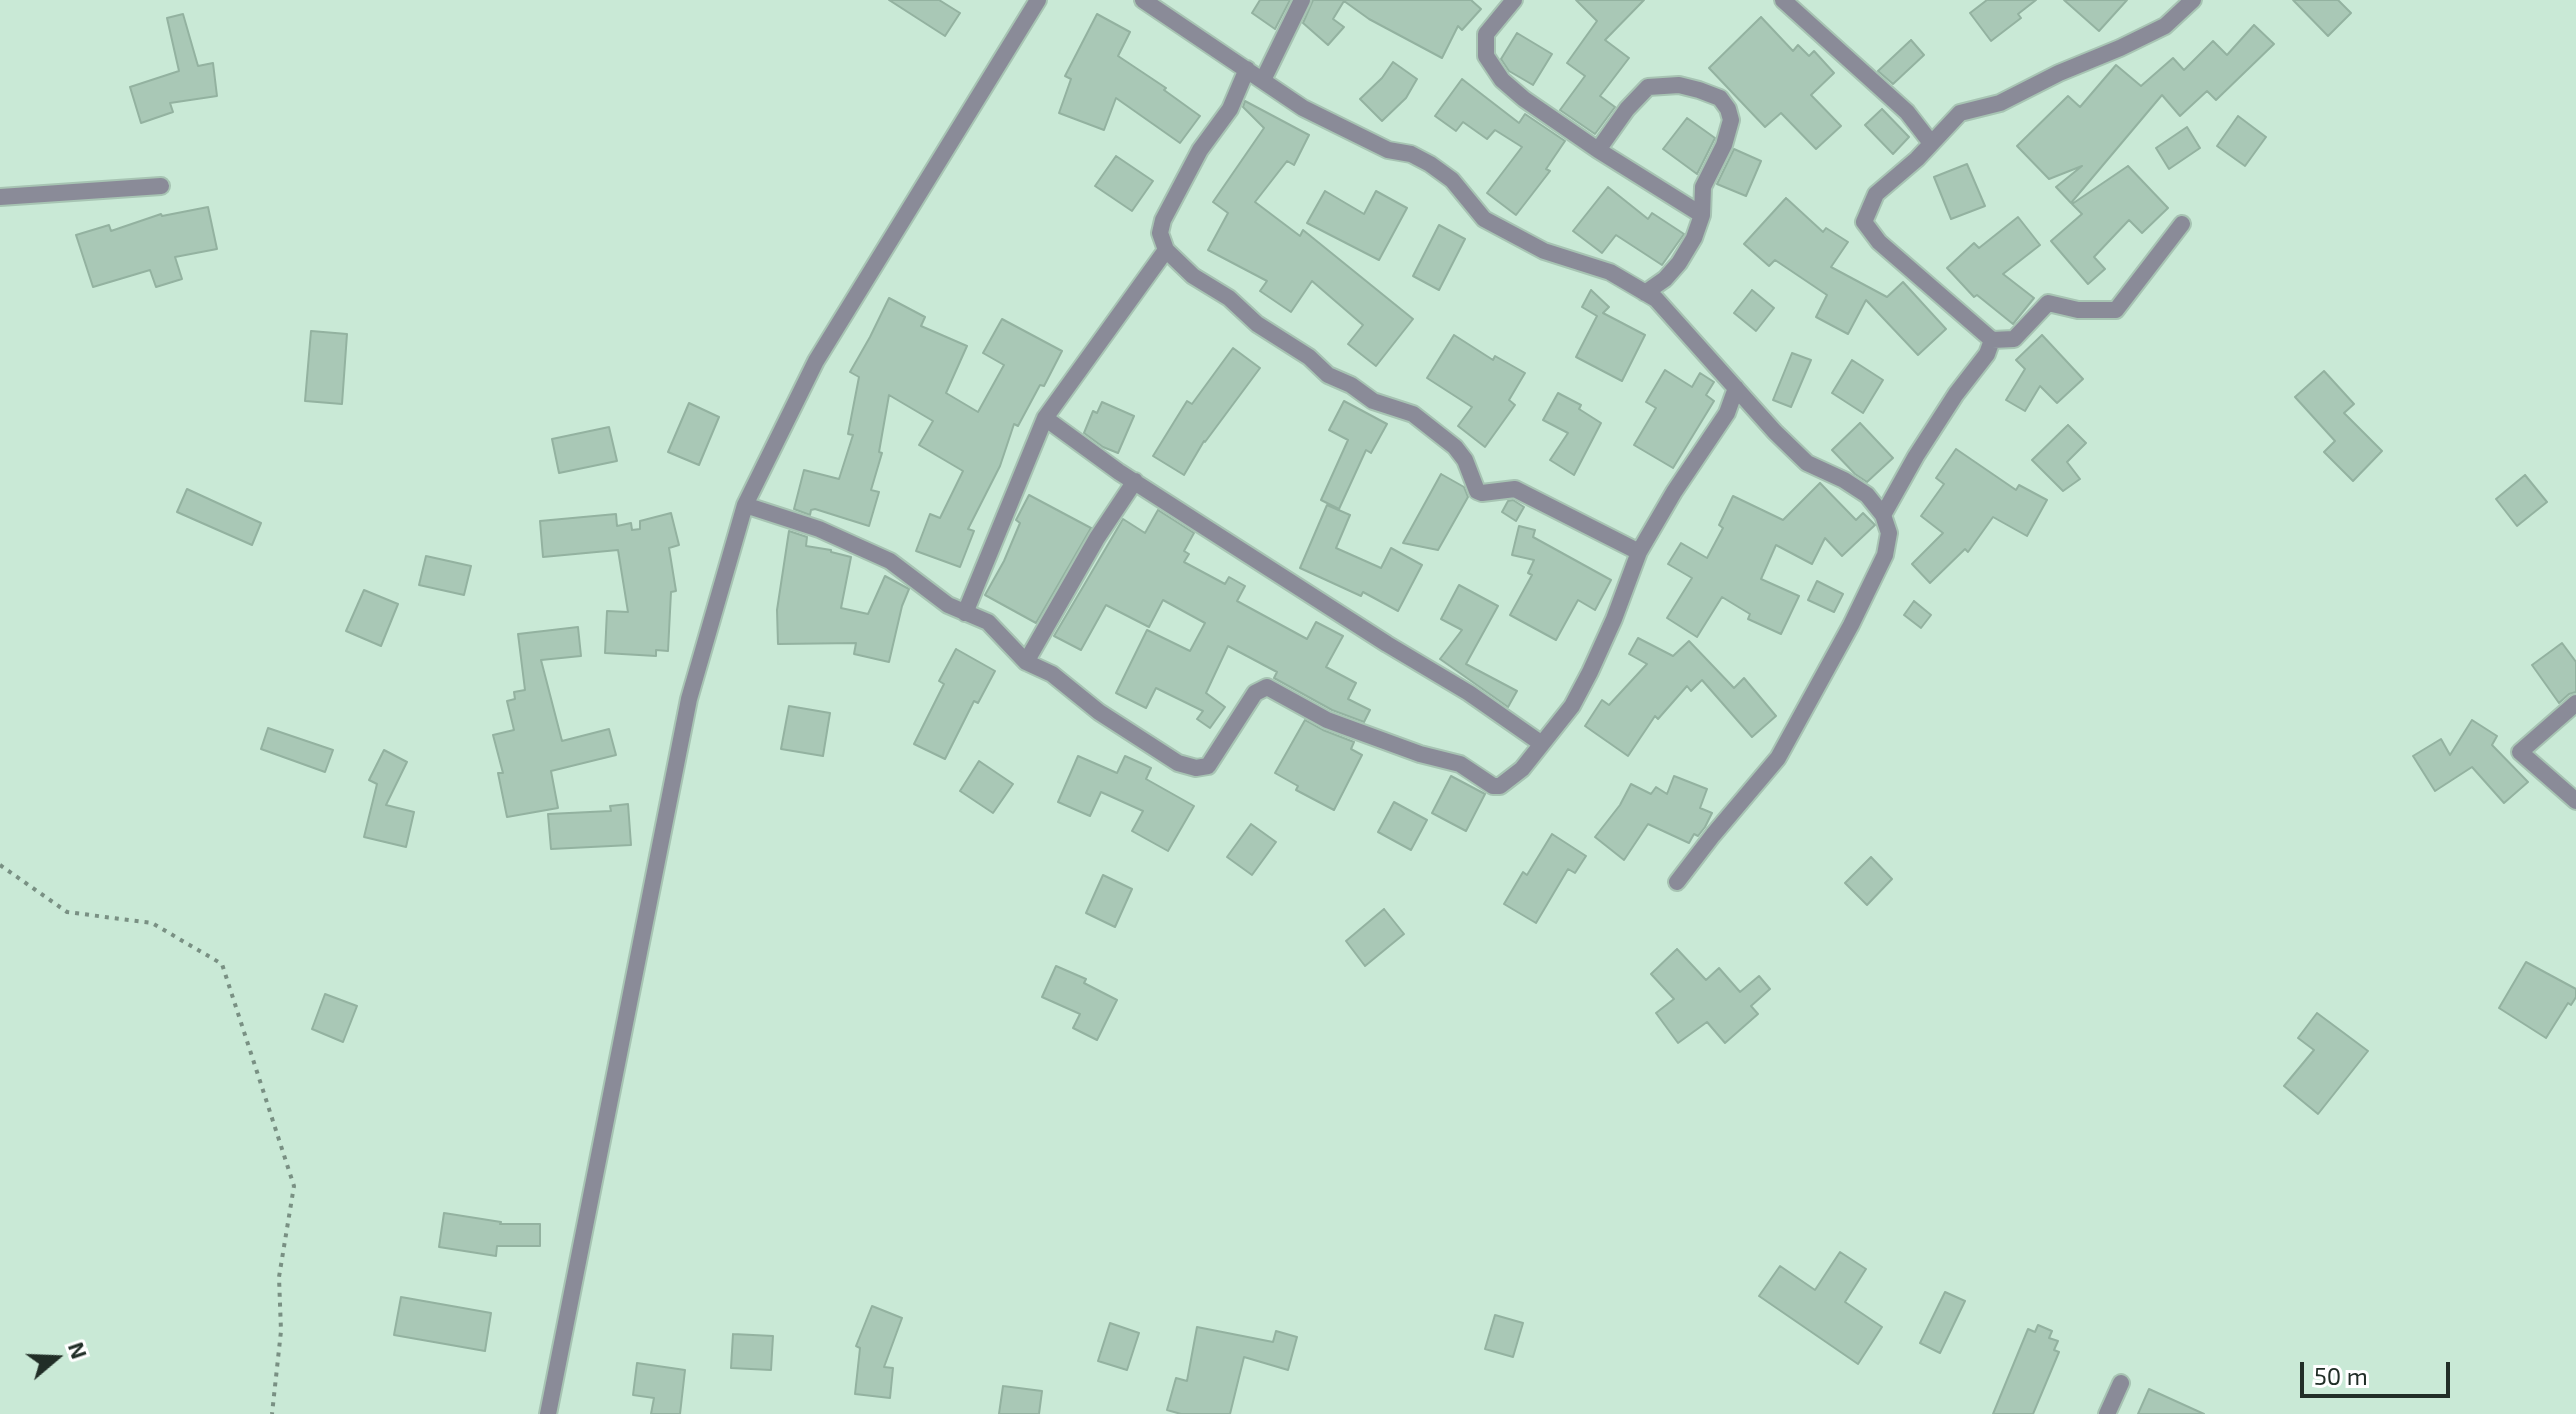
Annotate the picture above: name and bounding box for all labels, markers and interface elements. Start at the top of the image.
north arrow [16,1318,96,1398]
text: N [64,1338,94,1362]
scale bar [2304,1346,2454,1396]
text: 50 m [2314,1361,2368,1390]

